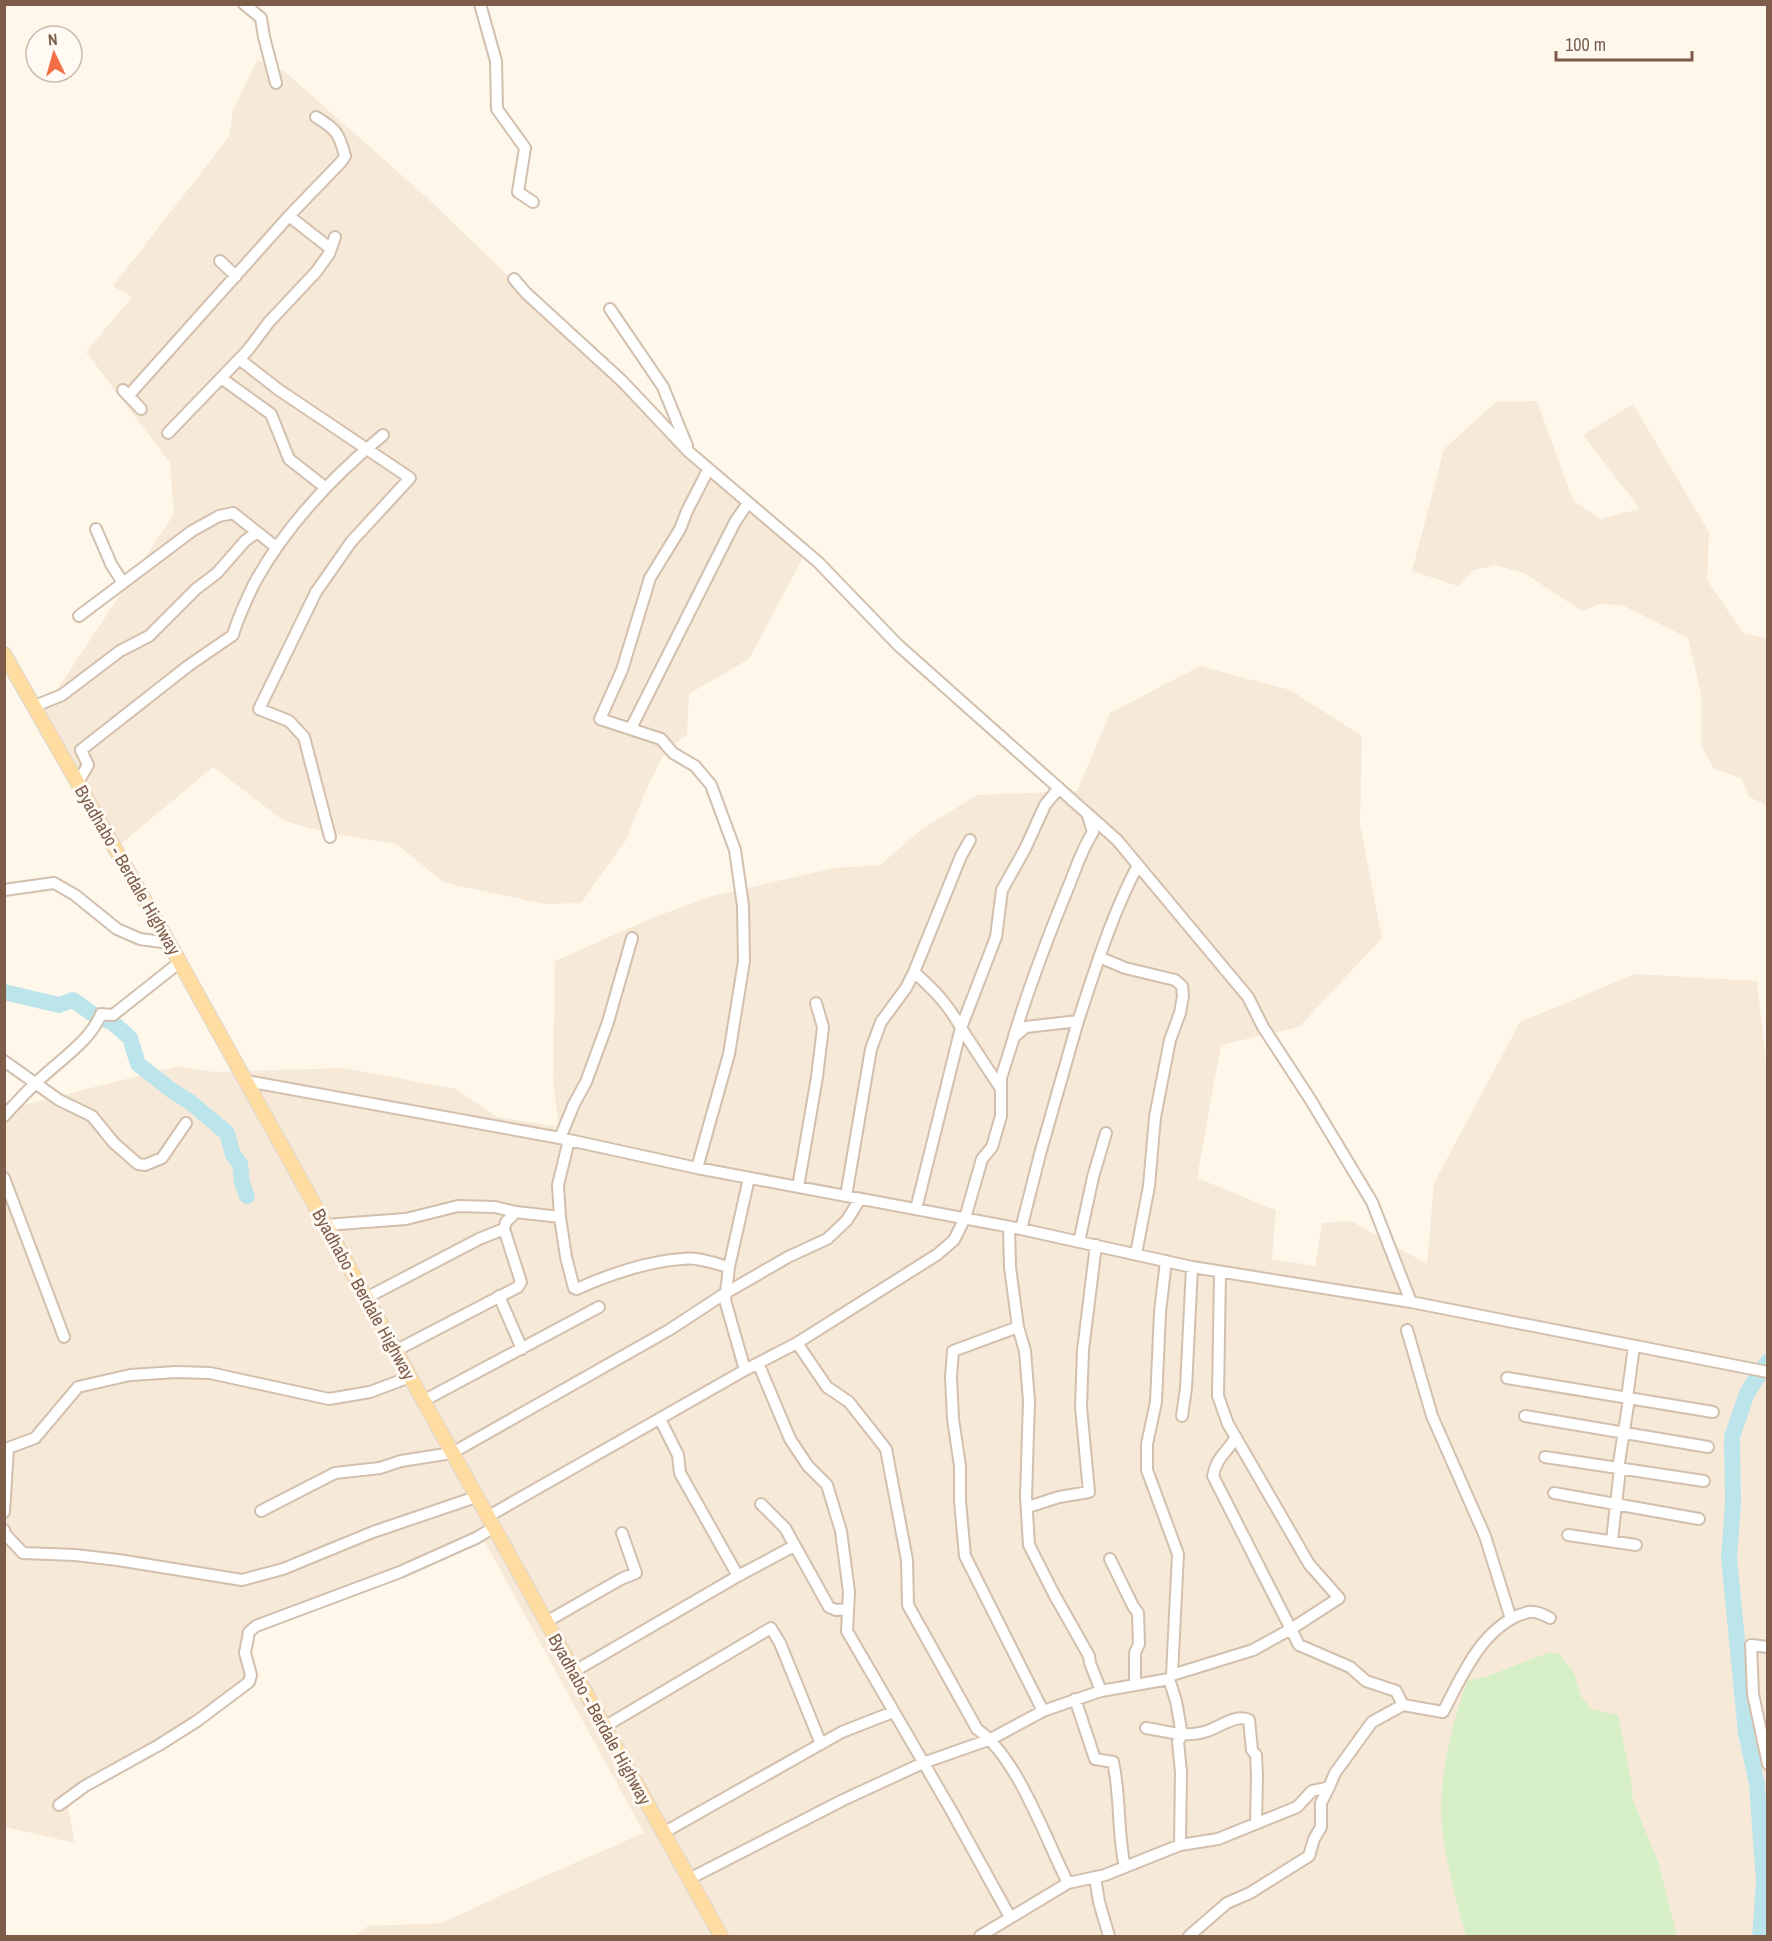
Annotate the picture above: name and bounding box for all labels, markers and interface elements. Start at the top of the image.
north arrow [24,24,84,84]
scale bar [1556,24,1692,62]
text: N [47,28,58,50]
text: 100 m [1565,32,1606,57]
street label: Byadhabo - Berdale Highway [69,781,187,960]
street label: Byadhabo - Berdale Highway [307,1204,422,1385]
street label: Byadhabo - Berdale Highway [543,1629,658,1810]

